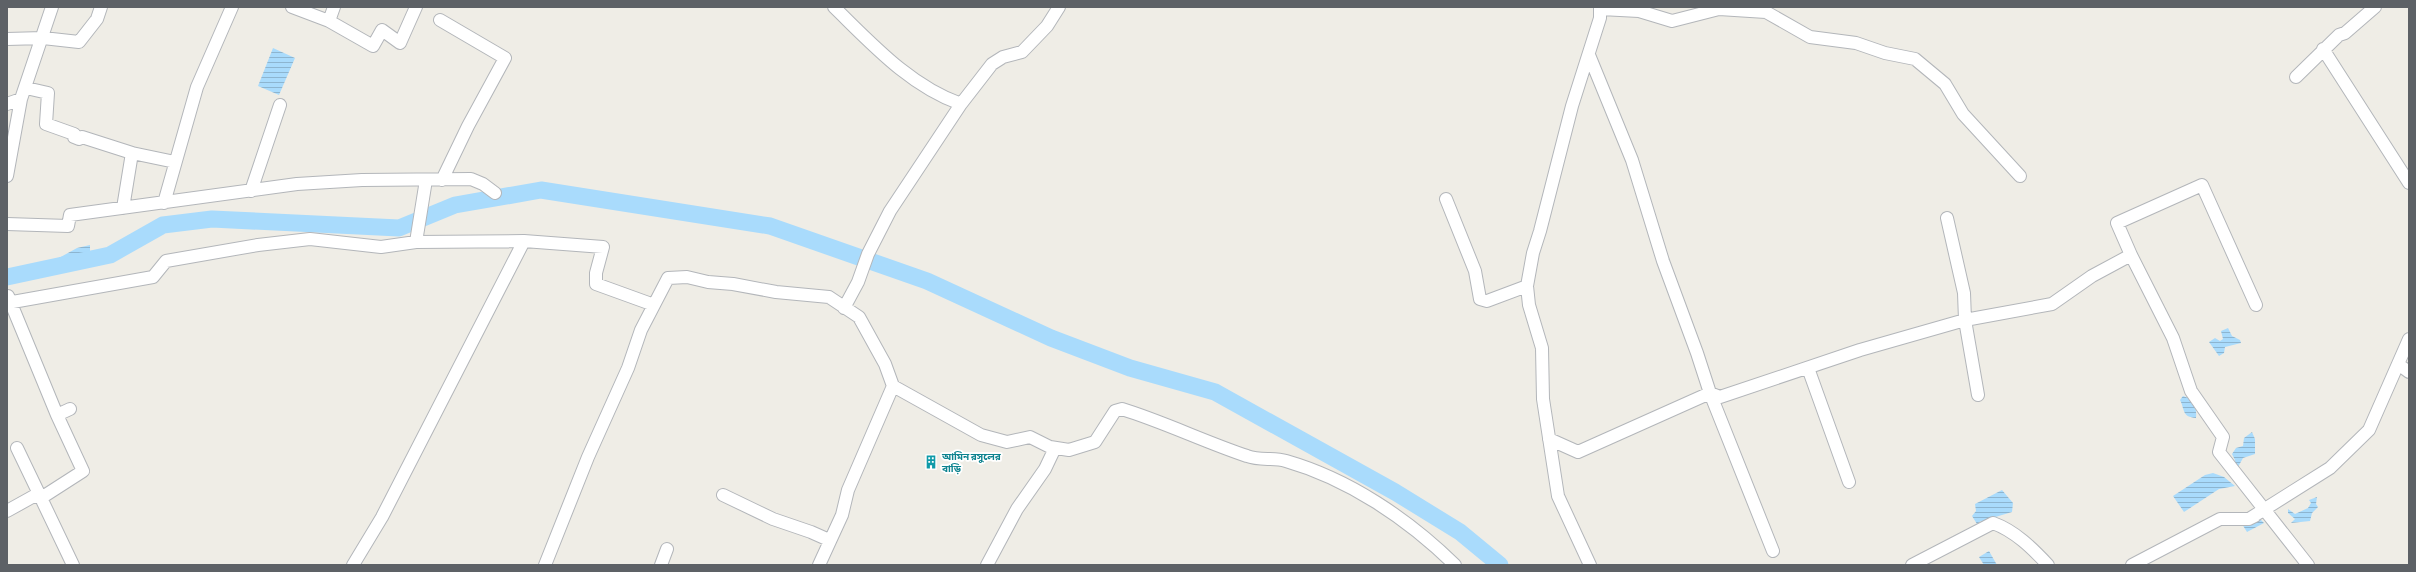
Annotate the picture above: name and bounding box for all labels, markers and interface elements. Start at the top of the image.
place label: আমিন রসুলের বাড়ি [941,451,1002,475]
building icon: আমিন রসুলের বাড়ি [923,454,939,470]

